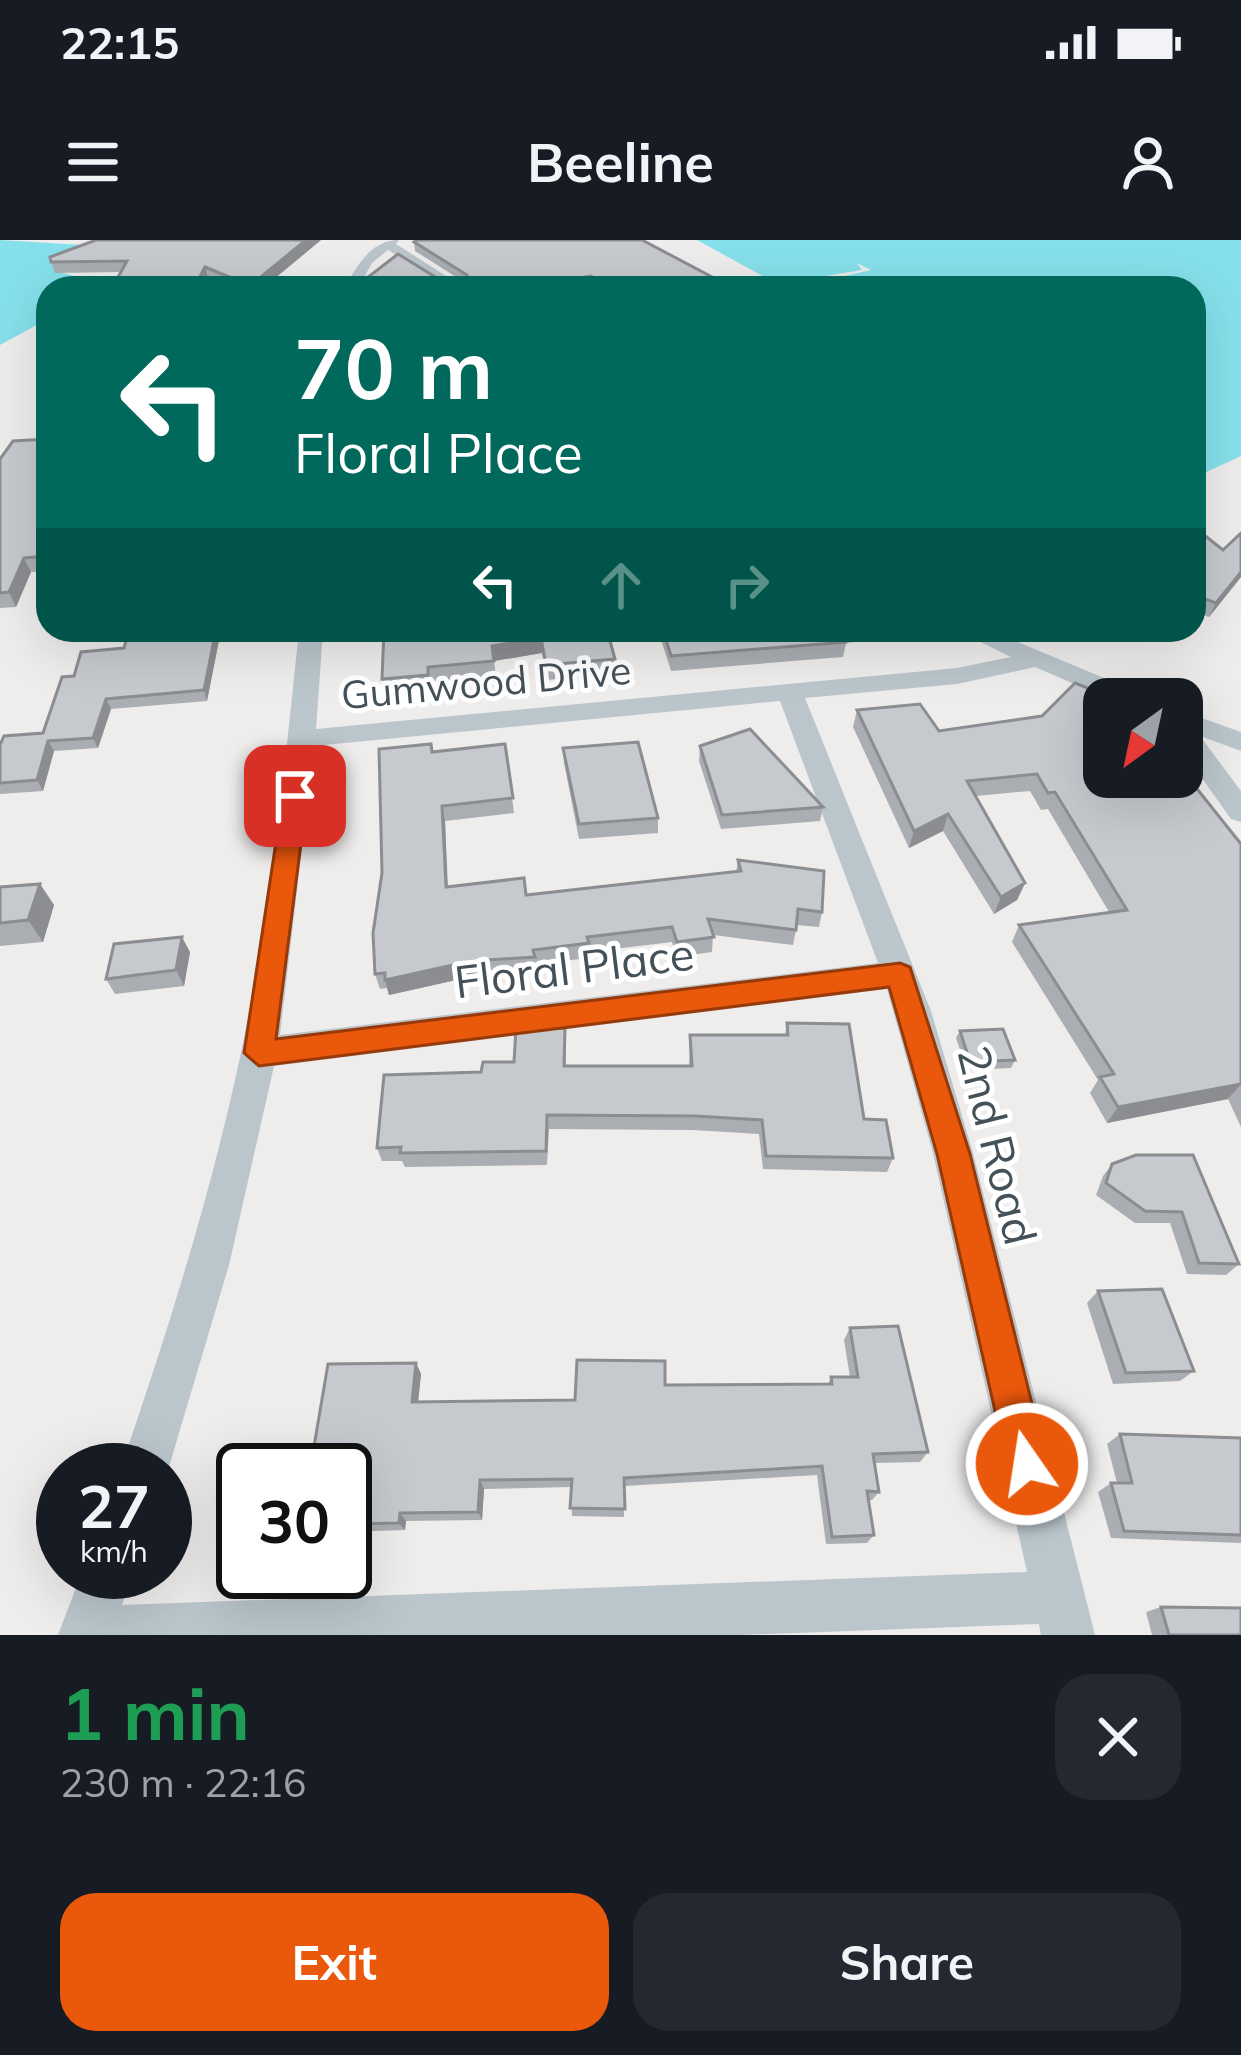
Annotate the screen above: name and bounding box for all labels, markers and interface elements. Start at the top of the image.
text: 22:15 [60,14,179,70]
text: Beeline [527,128,714,196]
icon: menu [60,129,126,195]
icon: person [1115,129,1181,195]
text: 70 m [294,315,493,420]
icon: left [96,324,252,480]
text: Floral Place [294,419,583,487]
icon: left [462,552,528,618]
icon: ahead [588,552,654,618]
icon: right [714,552,780,618]
street label: Gumwood Drive [339,645,633,719]
north arrow [1083,678,1203,798]
map controls [1083,678,1203,798]
pin [244,745,346,847]
icon: arrive [262,763,328,829]
street label: Floral Place [451,925,697,1009]
street label: 2nd Road [946,1040,1050,1250]
position arrow [964,1401,1090,1527]
speed limit sign: 30 [216,1443,372,1599]
text: 27 [78,1468,150,1543]
text: km/h [80,1532,148,1570]
text: 1 min [60,1668,250,1758]
button: close [1055,1674,1181,1800]
text: 230 m · 22:16 [60,1758,306,1807]
button: Exit [60,1893,609,2031]
button: Share [633,1893,1181,2031]

